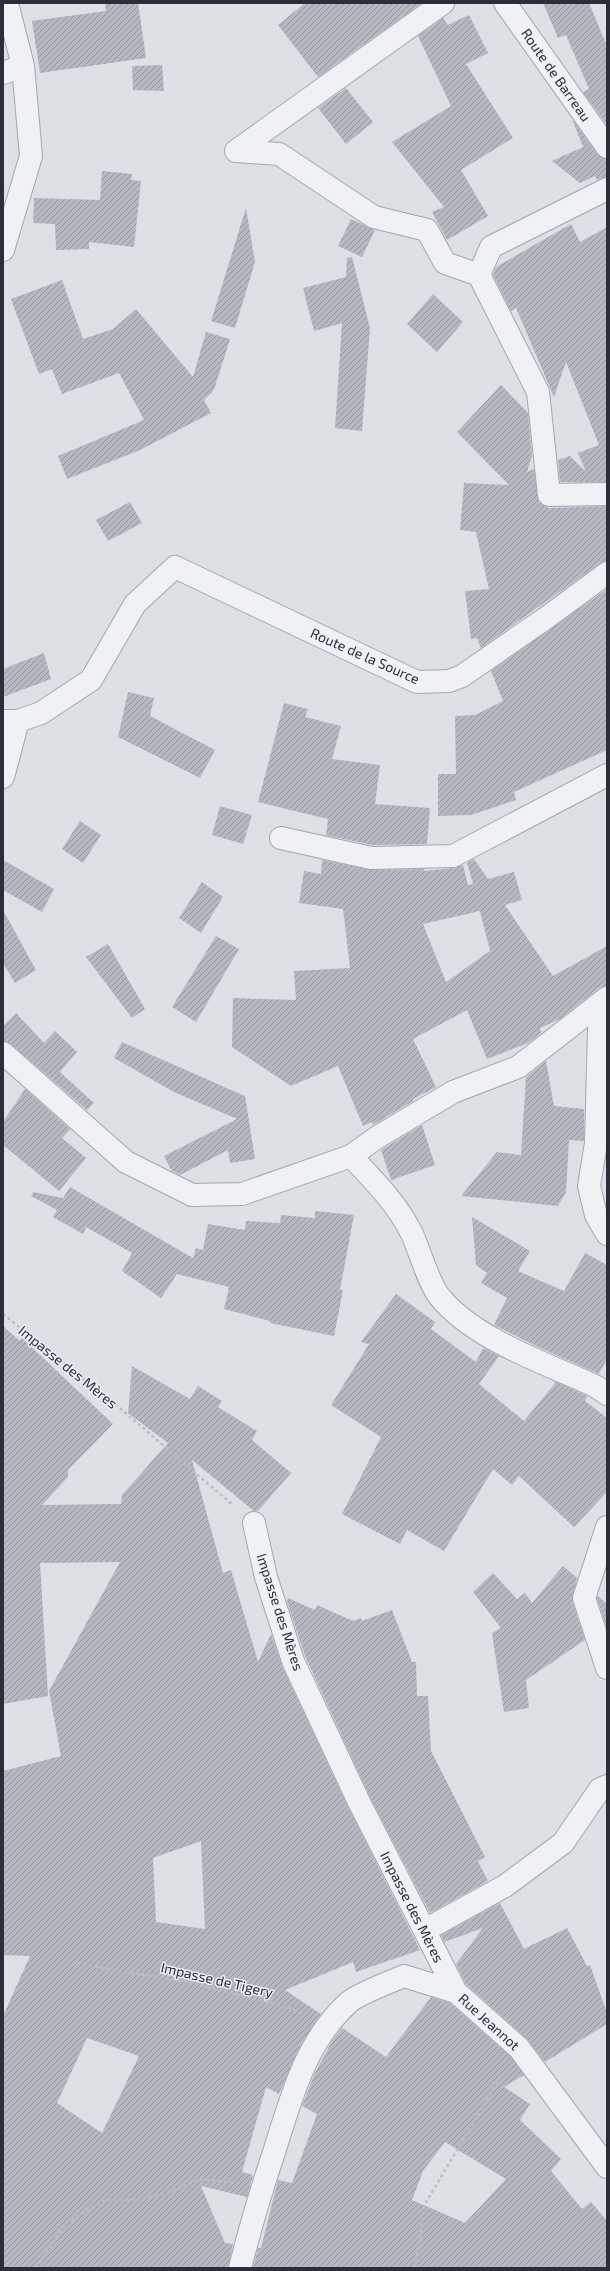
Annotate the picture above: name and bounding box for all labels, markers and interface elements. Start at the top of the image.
street label: Route de Barreau [518,25,595,125]
street label: Route de la Source [308,624,422,687]
street label: Impasse des Mères [15,1322,121,1412]
street label: Impasse des Mères [254,1551,307,1673]
street label: Impasse des Mères [377,1848,448,1965]
street label: Impasse de Tigery [159,1958,276,2001]
street label: Rue Jeannot [455,1990,523,2054]

